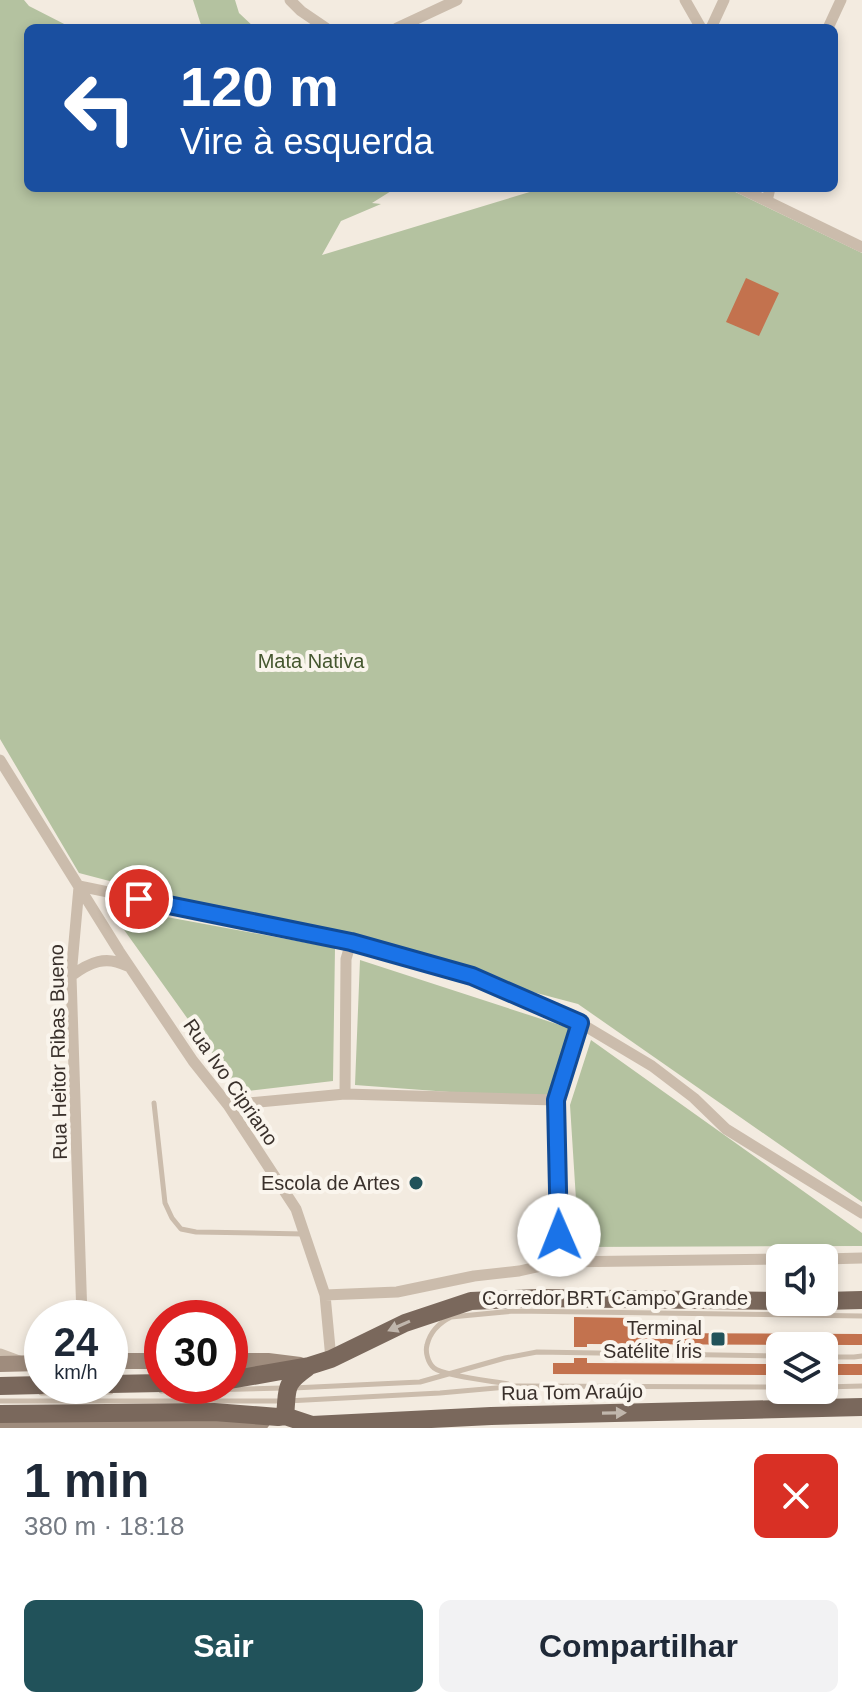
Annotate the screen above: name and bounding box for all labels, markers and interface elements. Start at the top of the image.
text: 120 m [180,55,339,118]
icon: left [48,56,152,160]
text: Vire à esquerda [180,121,434,162]
park label: Mata Nativa [258,650,365,672]
pin [105,865,173,933]
icon: arrive [117,877,161,921]
street label: Rua Heitor Ribas Bueno [45,944,71,1160]
street label: Rua Ivo Cipriano [179,1015,283,1149]
place label: Escola de Artes [261,1172,400,1194]
marker: Escola de Artes [407,1174,425,1192]
position arrow [517,1193,601,1277]
map controls [766,1244,838,1404]
button: sound [766,1244,838,1316]
street label: Corredor BRT Campo Grande [482,1287,748,1309]
speed limit sign: 30 [144,1300,248,1404]
place label: Terminal Satélite Íris [603,1317,702,1362]
text: 24 [54,1320,98,1364]
one-way arrow [387,1320,410,1333]
marker: Terminal Satélite Íris [709,1330,727,1348]
button: layers [766,1332,838,1404]
text: km/h [54,1361,98,1383]
street label: Rua Tom Araújo [501,1380,643,1404]
one-way arrow [602,1407,627,1420]
text: 1 min [24,1454,149,1507]
button: close [754,1454,838,1538]
text: 380 m · 18:18 [24,1511,184,1541]
button: Sair [24,1600,423,1692]
button: Compartilhar [439,1600,838,1692]

